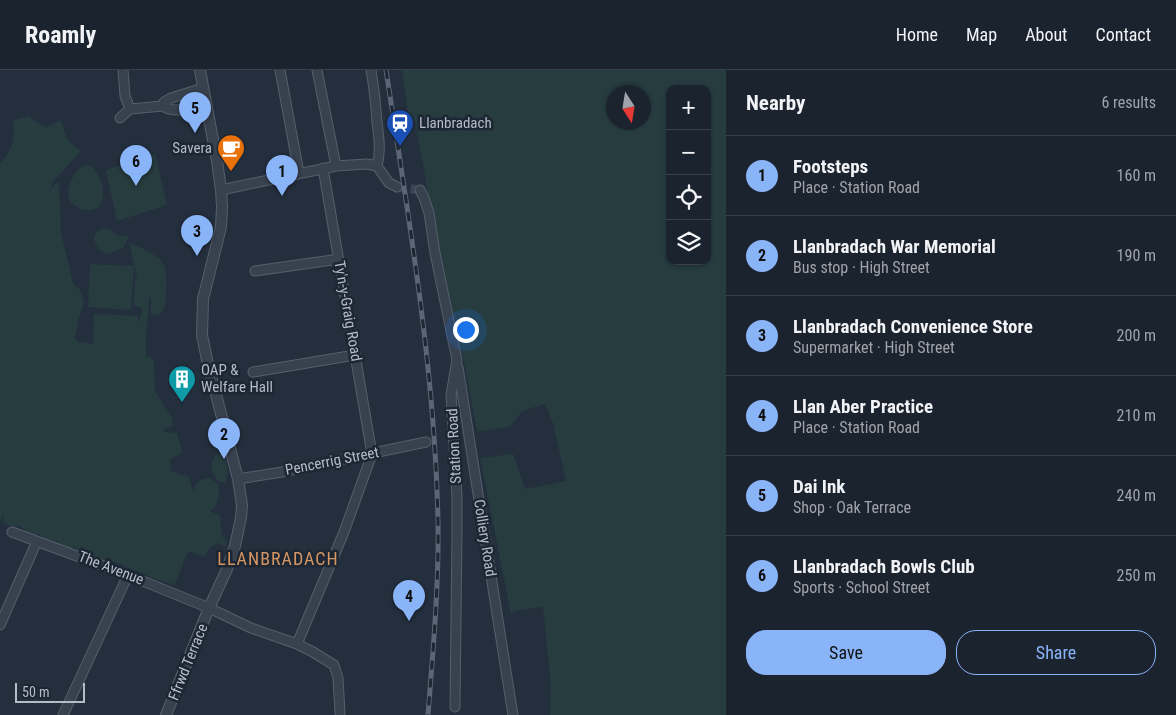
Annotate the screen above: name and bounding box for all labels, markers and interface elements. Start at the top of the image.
text: Roamly [25,21,96,49]
text: Home [896,24,938,45]
text: Map [966,24,997,45]
text: About [1025,24,1067,45]
text: Contact [1095,24,1151,45]
north arrow [606,85,651,130]
map controls [666,85,711,265]
button: + [666,85,711,130]
text: Nearby [746,91,805,115]
pin: 5 [179,92,211,133]
text: 6 results [1101,93,1156,112]
station icon: Llanbradach [385,108,415,147]
place label: Llanbradach [419,114,492,132]
button: − [666,130,711,175]
cafe icon: Savera [216,133,246,172]
place label: Savera [172,139,212,157]
pin: 6 [120,145,152,186]
pin: 1 [266,155,298,196]
text: Footsteps [793,155,868,178]
text: 1 [758,166,766,185]
text: 160 m [1117,166,1156,185]
button: locate [666,175,711,220]
text: Place · Station Road [793,178,920,197]
pin: 3 [181,215,213,256]
button: layers [666,220,711,265]
text: Llanbradach War Memorial [793,235,996,258]
text: 2 [758,246,766,265]
text: 190 m [1117,246,1156,265]
text: Bus stop · High Street [793,258,930,277]
street label: Ty'n-y-Graig Road [330,259,366,363]
text: Llanbradach Convenience Store [793,315,1033,338]
your location [453,317,479,343]
text: 3 [758,326,766,345]
text: 200 m [1117,326,1156,345]
text: Supermarket · High Street [793,338,955,357]
place label: OAP & Welfare Hall [201,361,273,396]
building icon: OAP & Welfare Hall [167,364,197,403]
text: Llan Aber Practice [793,395,933,418]
text: 4 [758,406,766,425]
text: 210 m [1117,406,1156,425]
street label: Station Road [443,408,465,484]
pin: 2 [208,418,240,459]
text: Place · Station Road [793,418,920,437]
street label: Pencerrig Street [284,443,380,479]
text: Dai Ink [793,475,845,498]
text: 5 [758,486,766,505]
text: 240 m [1117,486,1156,505]
street label: Colliery Road [470,498,500,578]
text: Shop · Oak Terrace [793,498,911,517]
street label: The Avenue [76,547,146,589]
district label: LLANBRADACH [217,548,339,569]
text: Llanbradach Bowls Club [793,555,975,578]
text: 6 [758,566,766,585]
text: 250 m [1117,566,1156,585]
text: Sports · School Street [793,578,930,597]
pin: 4 [393,580,425,621]
street label: Ffrwd Terrace [164,621,212,703]
button: Save [746,630,946,675]
button: Share [956,630,1156,675]
scale bar [15,680,85,703]
text: 50 m [22,684,50,700]

